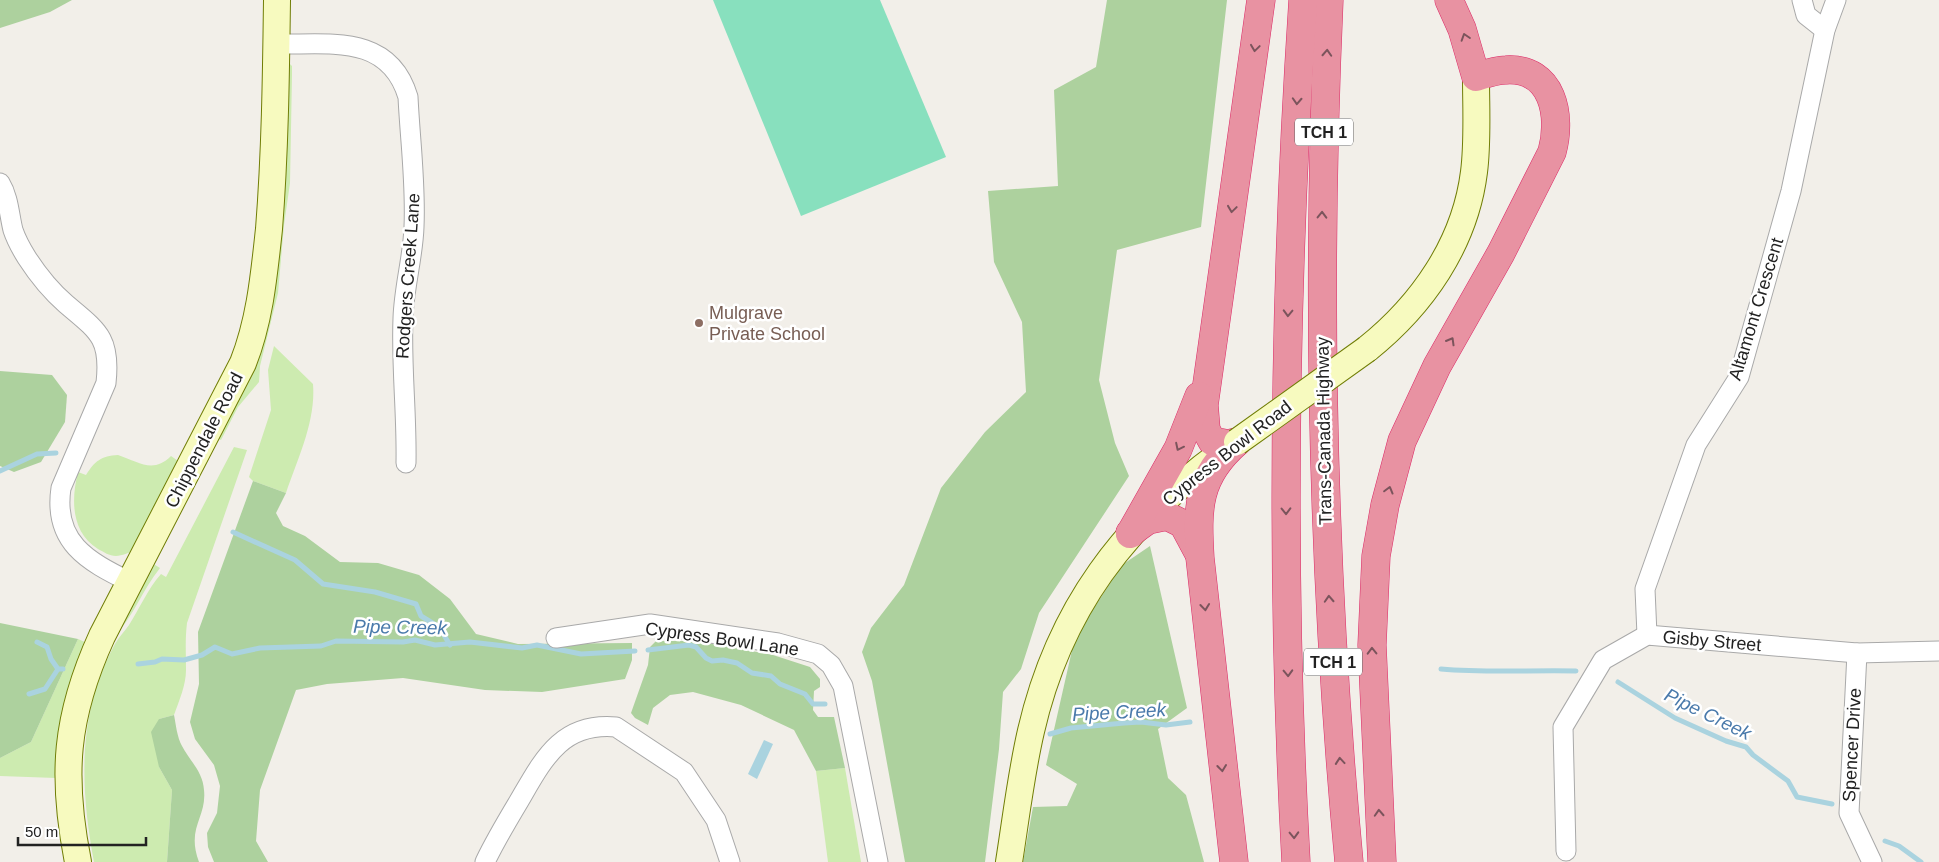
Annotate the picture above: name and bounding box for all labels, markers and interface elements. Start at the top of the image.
one-way arrow [1461,34,1471,42]
one-way arrow [1250,44,1260,53]
one-way arrow [1321,49,1332,57]
one-way arrow [1291,97,1302,105]
road number: TCH 1 [1295,118,1353,146]
street label: Rodgers Creek Lane [392,192,424,360]
one-way arrow [1228,205,1238,214]
one-way arrow [1316,211,1327,219]
street label: Altamont Crescent [1725,235,1787,383]
place label: Mulgrave Private School [709,303,825,344]
one-way arrow [1283,309,1293,317]
marker: Mulgrave Private School [693,317,705,329]
street label: Trans-Canada Highway [1312,337,1336,525]
one-way arrow [1445,337,1455,346]
street label: Chippendale Road [161,369,247,511]
street label: Cypress Bowl Road [1159,396,1295,510]
one-way arrow [1175,441,1185,450]
one-way arrow [1383,486,1393,494]
one-way arrow [1281,507,1291,515]
one-way arrow [1324,595,1335,603]
one-way arrow [1199,603,1210,611]
water label: Pipe Creek [353,616,449,638]
street label: Cypress Bowl Lane [644,618,800,660]
street label: Gisby Street [1662,627,1762,655]
one-way arrow [1367,647,1377,654]
road number: TCH 1 [1304,649,1362,676]
one-way arrow [1283,669,1294,677]
water label: Pipe Creek [1661,684,1756,745]
street label: Spencer Drive [1839,688,1865,802]
water label: Pipe Creek [1072,699,1168,725]
one-way arrow [1334,757,1345,765]
one-way arrow [1216,765,1227,773]
one-way arrow [1374,809,1385,817]
scale bar [18,814,145,846]
text: 50 m [25,823,58,840]
one-way arrow [1289,832,1300,840]

